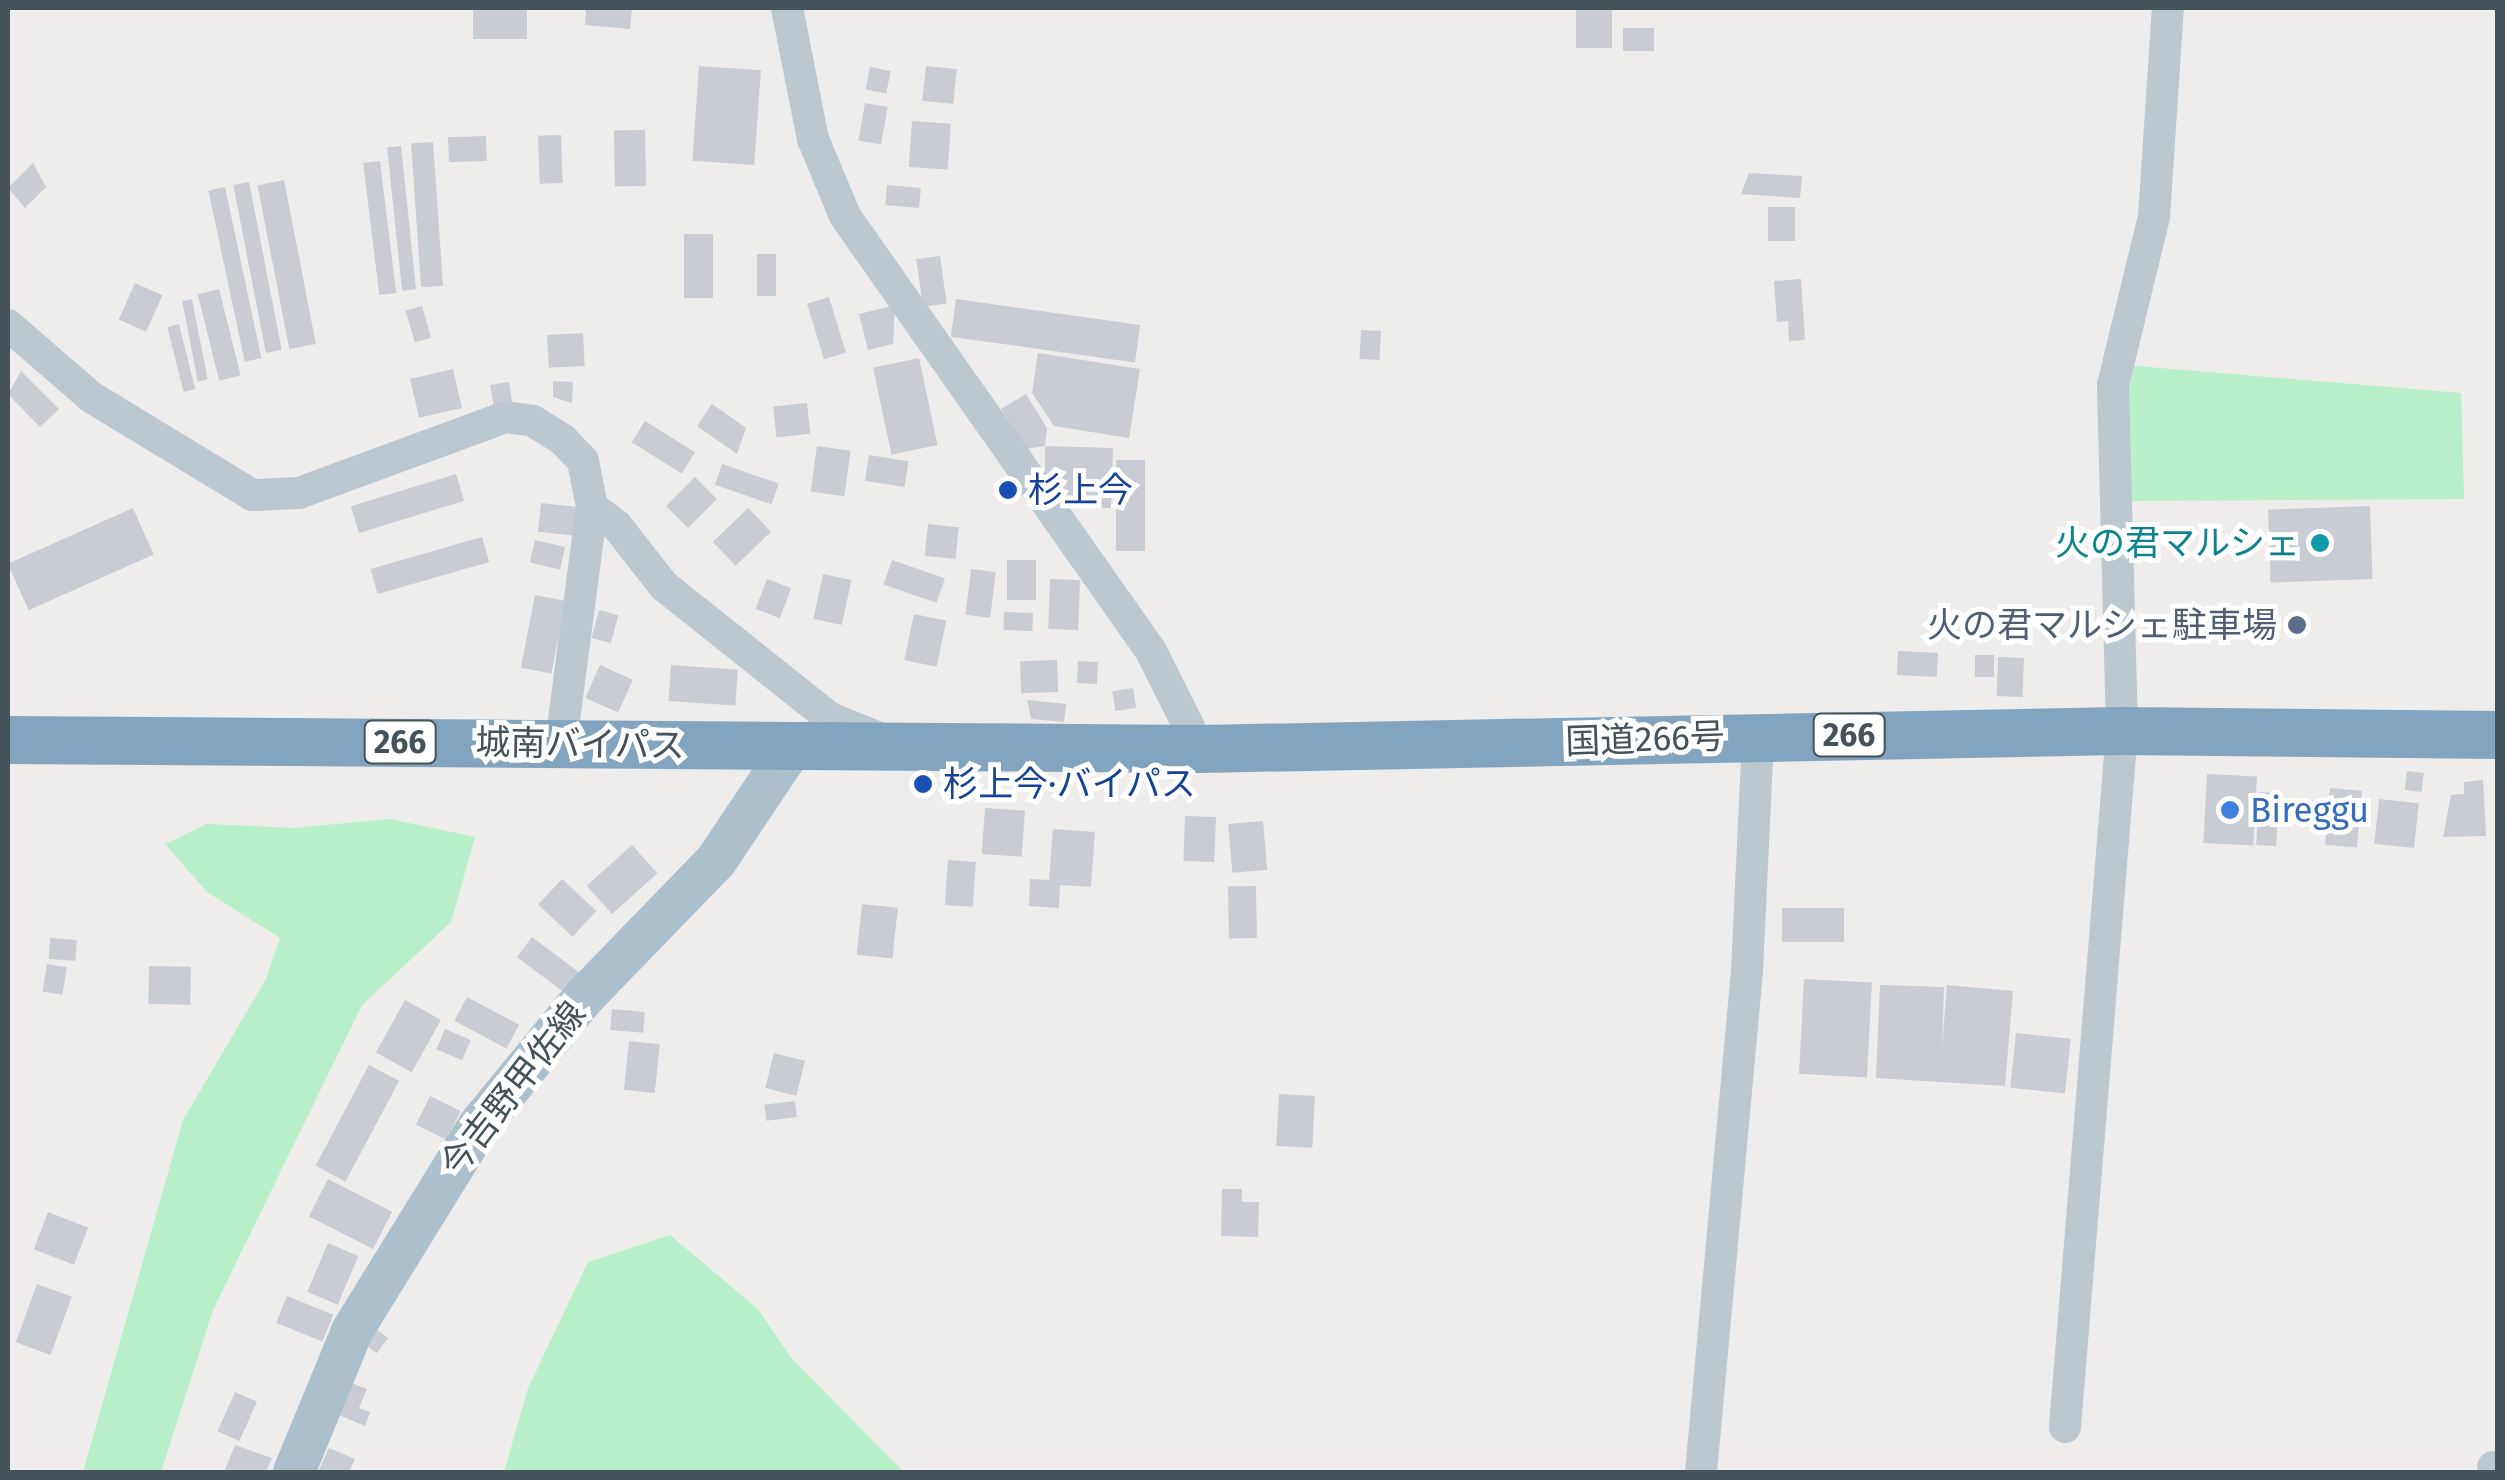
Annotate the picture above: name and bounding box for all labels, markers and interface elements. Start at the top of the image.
place label: 杉上今 [1028,469,1133,511]
marker: 杉上今 [997,479,1019,501]
place label: 火の君マルシェ [2055,522,2300,564]
marker: 火の君マルシェ [2309,532,2331,554]
place label: 火の君マルシェ駐車場 [1927,604,2277,646]
marker: 火の君マルシェ駐車場 [2286,614,2308,636]
road number: 266 [1812,708,1886,762]
road number: 266 [362,715,438,769]
street label: 国道266号 [1564,715,1726,763]
street label: 城南バイパス [475,721,685,767]
place label: 杉上今·バイパス [943,763,1196,805]
marker: 杉上今·バイパス [912,773,934,795]
place label: Bireggu [2250,789,2369,831]
marker: Bireggu [2219,799,2241,821]
street label: 今吉野甲佐線 [432,993,594,1185]

